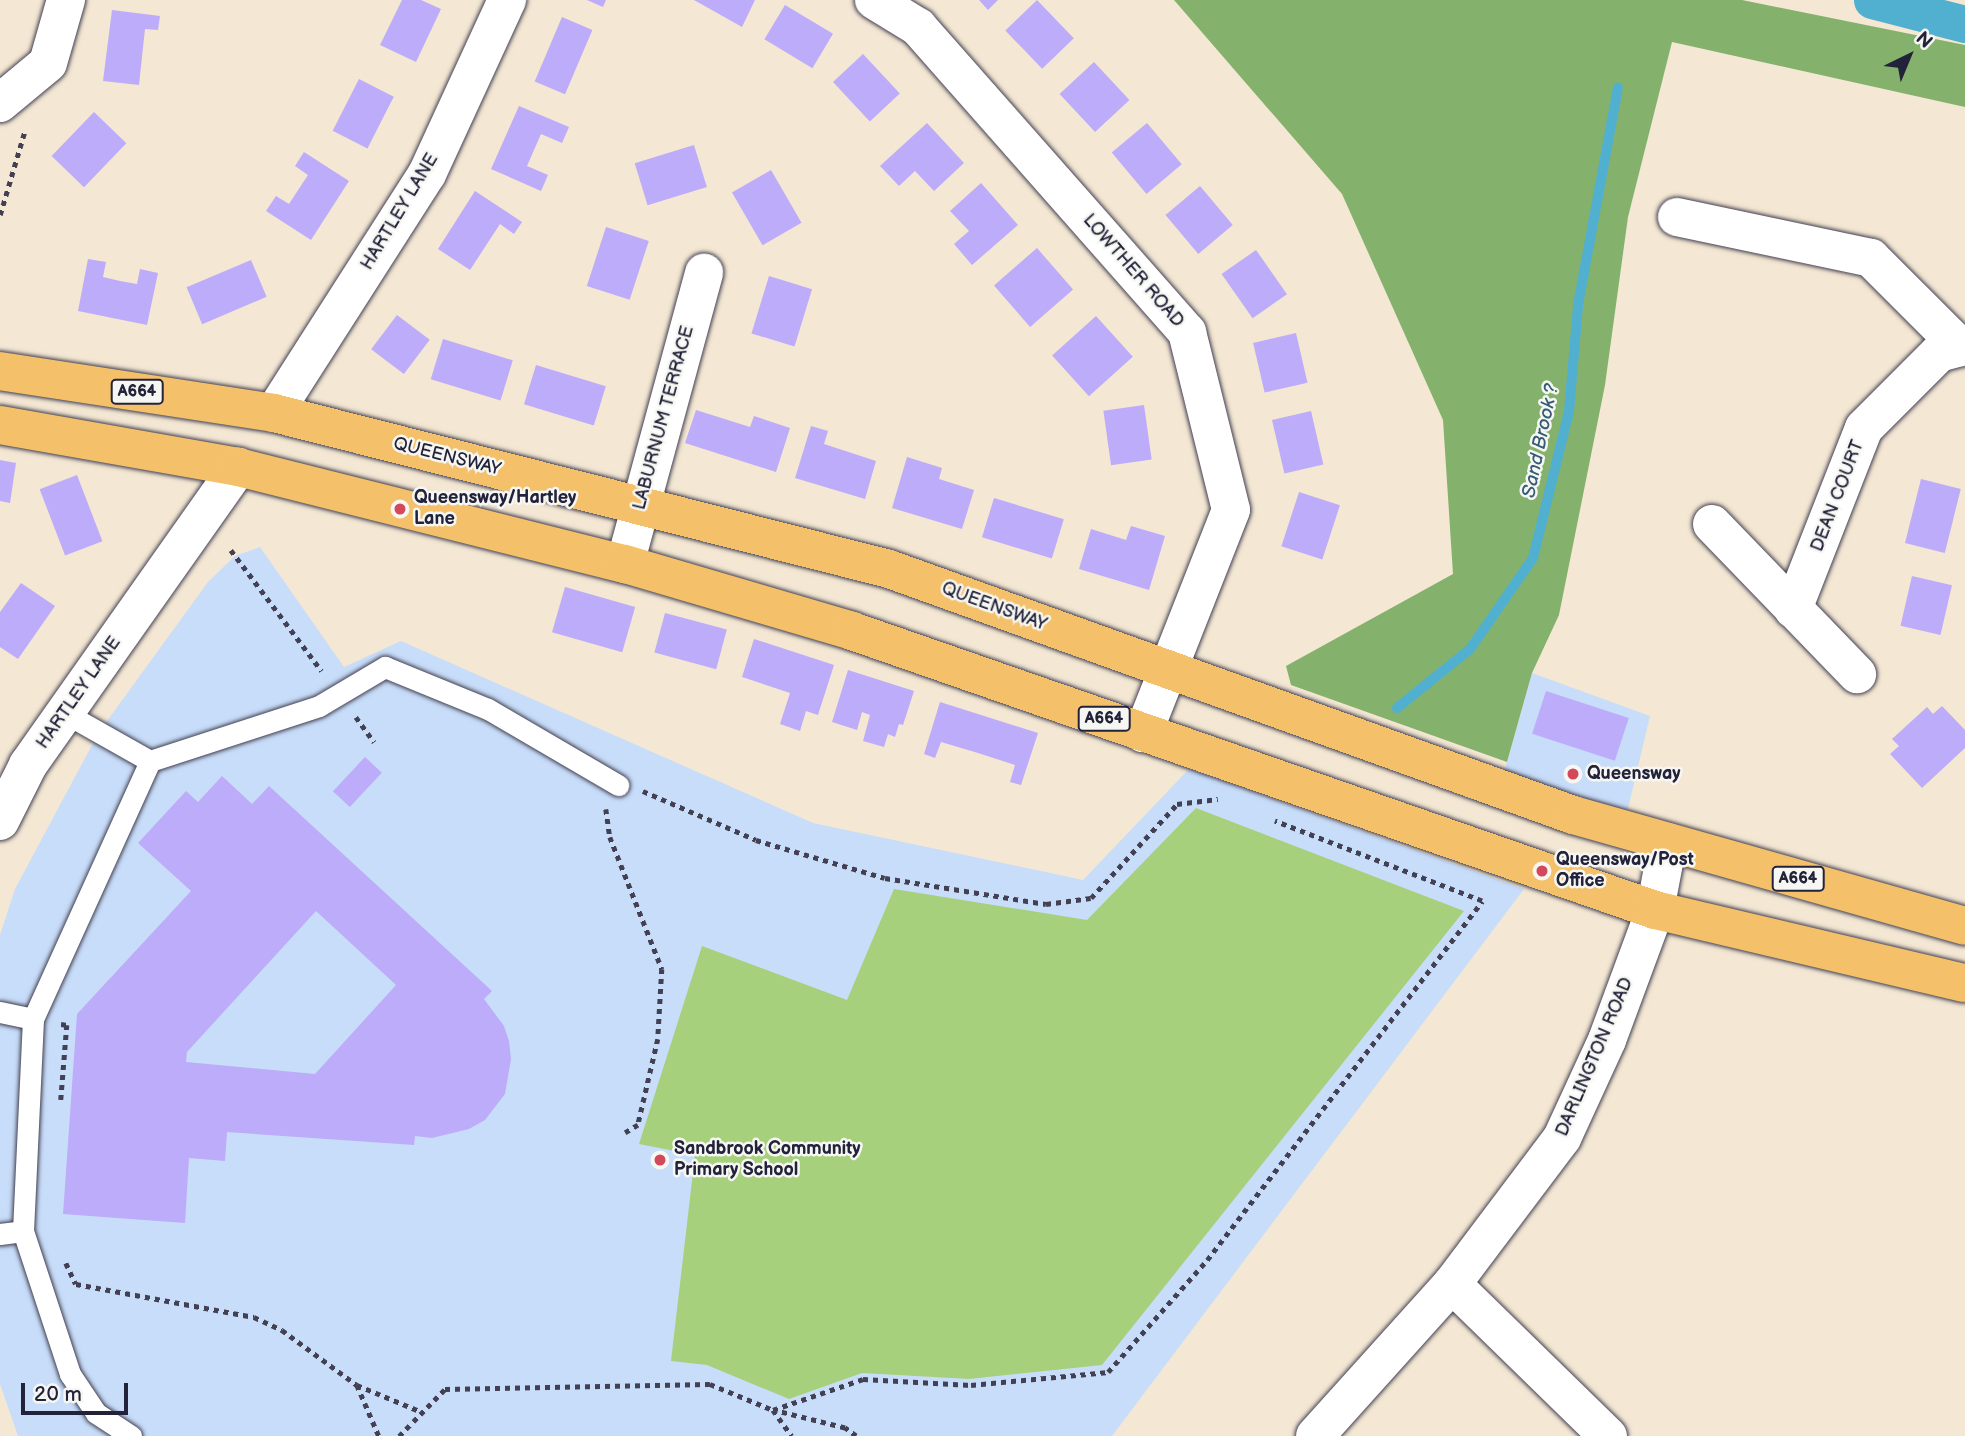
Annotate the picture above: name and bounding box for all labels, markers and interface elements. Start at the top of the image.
north arrow [1874,21,1944,91]
text: N [1911,27,1937,54]
street label: HARTLEY LANE [357,150,443,274]
street label: LOWTHER ROAD [1078,210,1188,332]
street label: LABURNUM TERRACE [629,323,699,513]
road number: A664 [109,380,165,404]
water label: Sand Brook ? [1518,382,1564,500]
street label: QUEENSWAY [391,433,503,481]
street label: DEAN COURT [1807,437,1869,555]
place label: Queensway/Hartley Lane [414,488,576,530]
marker: Queensway/Hartley Lane [392,501,408,517]
street label: QUEENSWAY [939,578,1049,636]
street label: HARTLEY LANE [32,633,126,753]
road number: A664 [1076,706,1132,732]
place label: Queensway [1587,763,1680,785]
marker: Queensway [1565,766,1581,782]
place label: Queensway/Post Office [1556,850,1694,892]
marker: Queensway/Post Office [1534,863,1550,879]
road number: A664 [1770,866,1826,892]
street label: DARLINGTON ROAD [1552,974,1638,1140]
place label: Sandbrook Community Primary School [674,1139,860,1182]
marker: Sandbrook Community Primary School [652,1152,668,1168]
scale bar [24,1370,131,1414]
text: 20 m [34,1382,82,1407]

